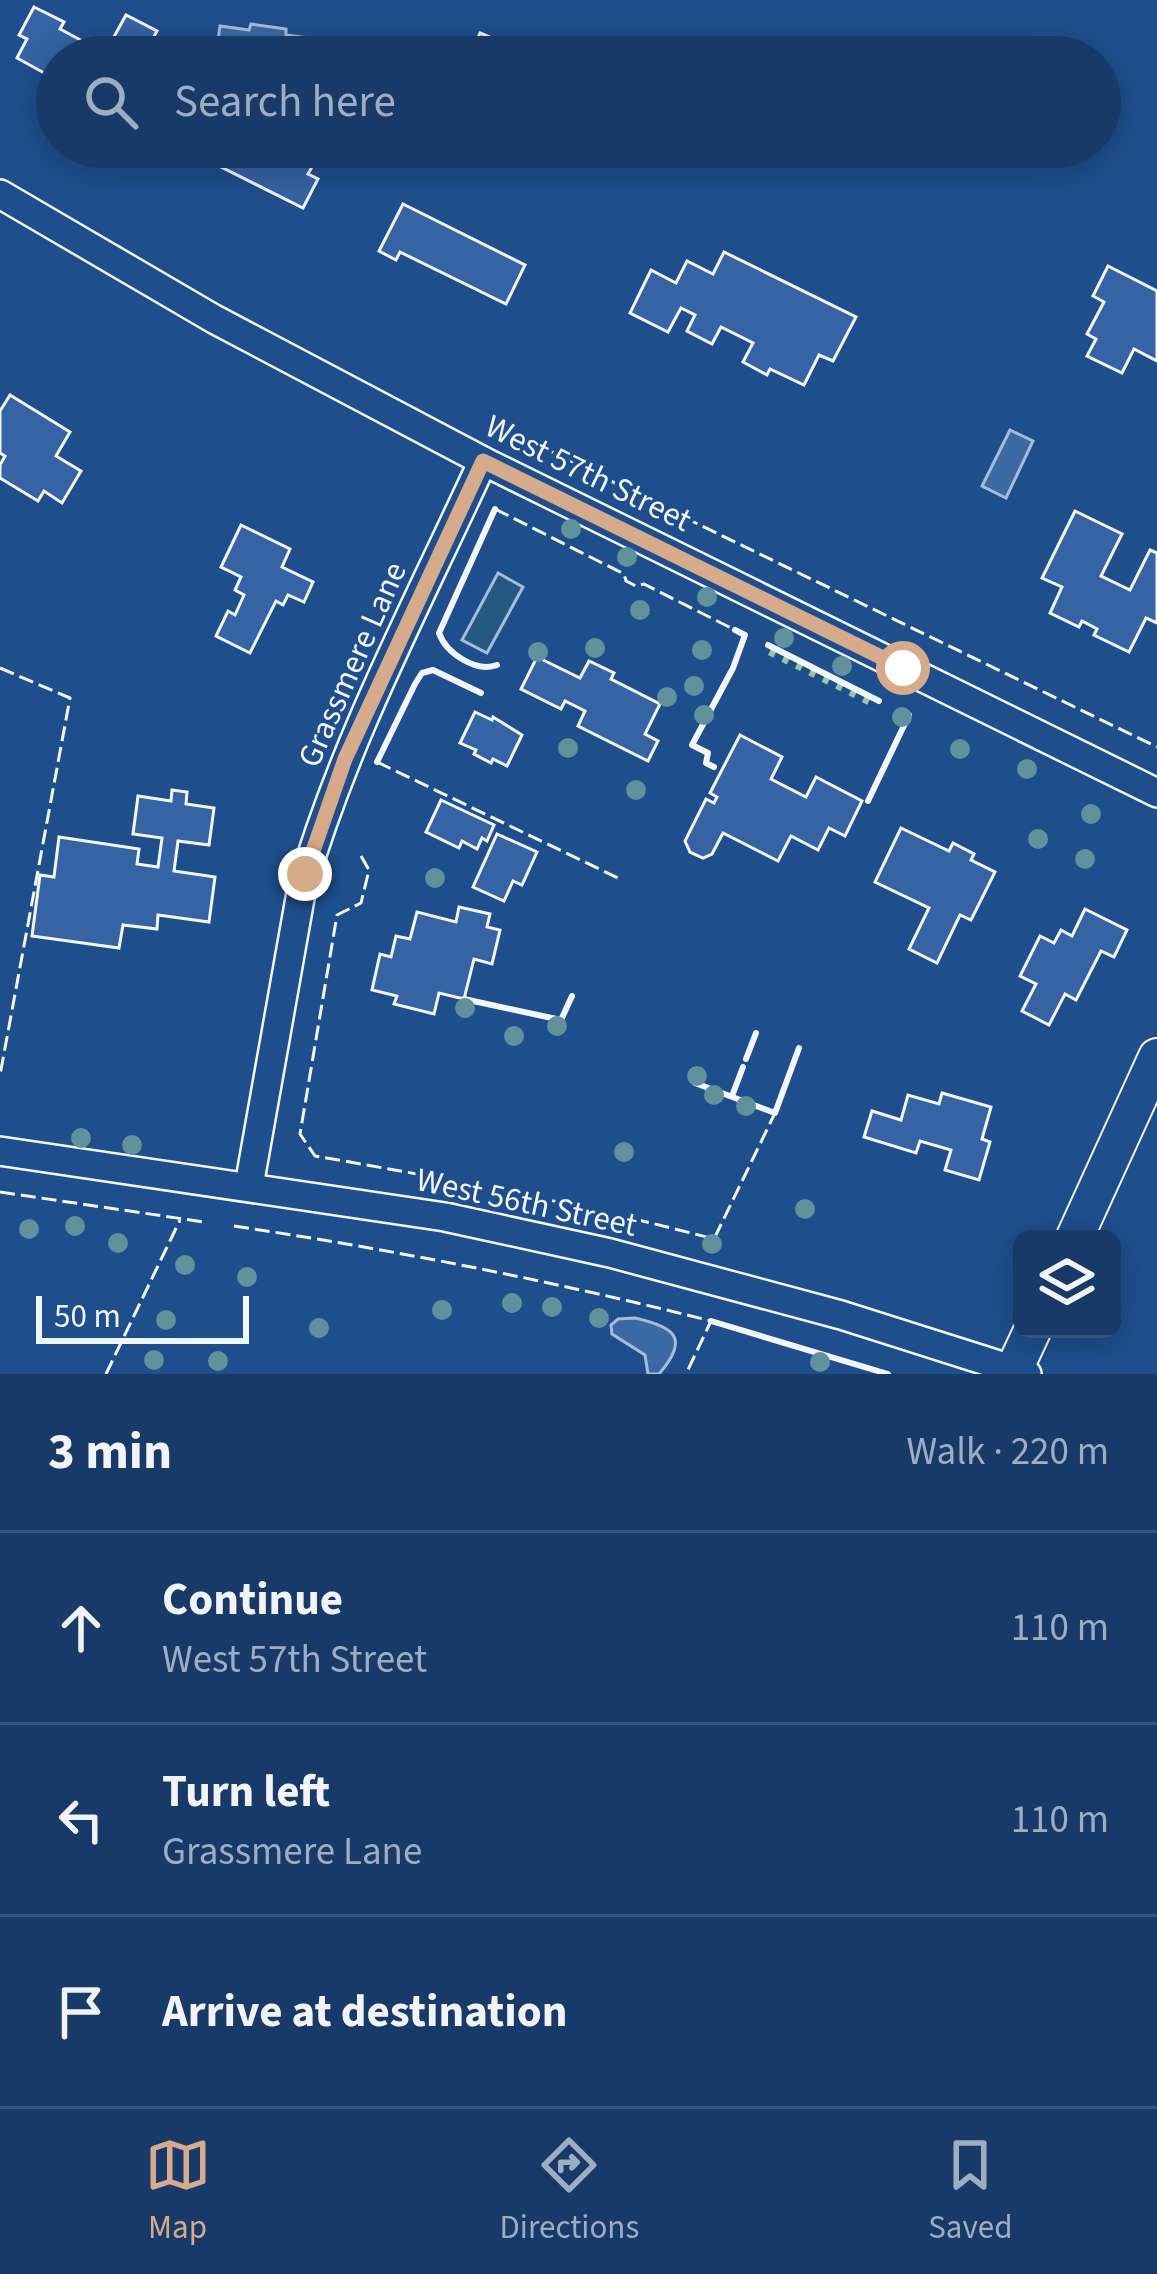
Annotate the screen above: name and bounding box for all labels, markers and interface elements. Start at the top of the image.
search box [36,36,1121,168]
icon: search [78,69,144,135]
text: Search here [174,70,396,134]
street label: West 57th Street [477,403,699,544]
street label: Grassmere Lane [286,554,419,775]
route start [876,641,930,695]
route end [278,847,332,901]
street label: West 56th Street [412,1156,641,1249]
map controls [1013,1230,1121,1338]
button: layers [1013,1230,1121,1338]
scale bar [36,1290,249,1343]
text: 50 m [54,1293,121,1340]
text: 3 min [48,1416,172,1488]
text: Walk · 220 m [906,1424,1109,1480]
text: Continue [162,1568,343,1632]
icon: ahead [48,1595,114,1661]
text: 110 m [1011,1600,1109,1656]
text: West 57th Street [162,1632,427,1688]
text: Turn left [162,1760,330,1824]
icon: left [48,1787,114,1853]
text: 110 m [1011,1792,1109,1848]
text: Grassmere Lane [162,1824,422,1880]
icon: arrive [48,1979,114,2045]
text: Arrive at destination [162,1980,567,2044]
tab: Map [145,2132,211,2251]
tab: Directions [500,2132,639,2251]
tab: Saved [928,2132,1012,2251]

